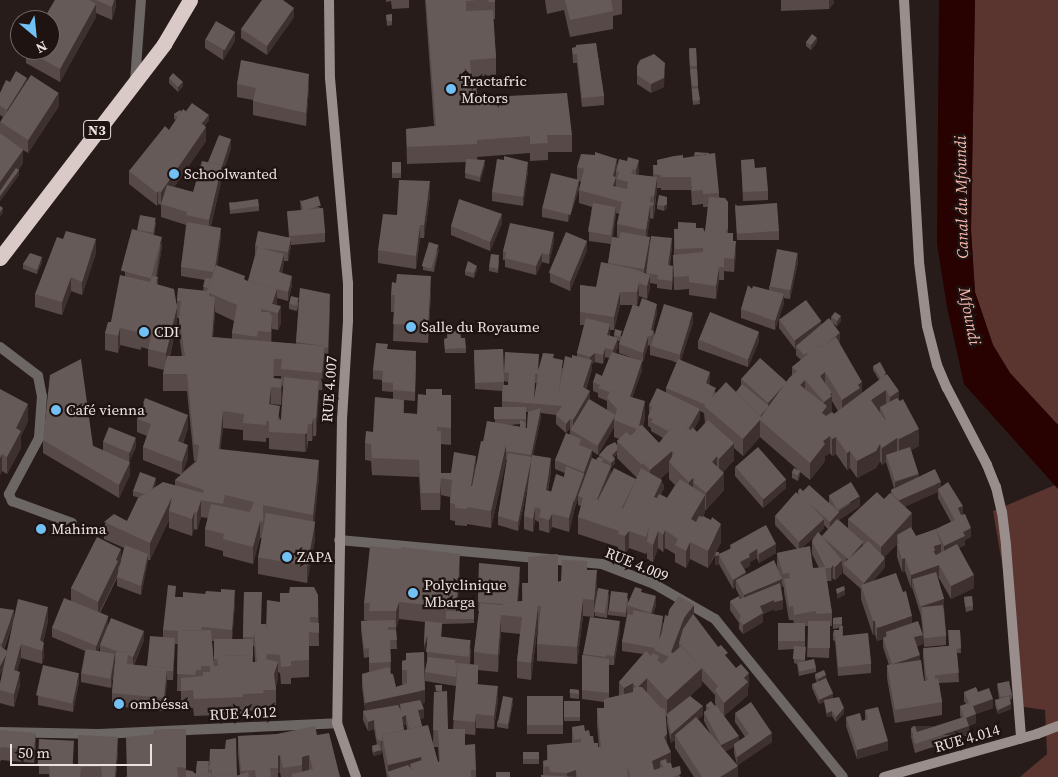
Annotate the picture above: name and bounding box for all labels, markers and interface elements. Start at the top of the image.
north arrow [10,10,60,60]
text: N [32,36,51,59]
place label: Tractafric Motors [461,71,527,106]
marker: Tractafric Motors [445,83,457,95]
road number: N3 [82,118,112,142]
water label: Canal du Mfoundi [950,135,972,259]
place label: Schoolwanted [184,165,277,183]
marker: Schoolwanted [168,168,180,180]
water label: Mfoundi [955,285,985,347]
place label: Salle du Royaume [421,318,540,336]
marker: Salle du Royaume [405,321,417,333]
place label: CDI [154,323,179,341]
marker: CDI [138,326,150,338]
street label: RUE 4.007 [318,355,340,423]
place label: Café vienna [66,401,145,419]
marker: Café vienna [50,404,62,416]
place label: Mahima [51,520,106,538]
marker: Mahima [35,523,47,535]
street label: RUE 4.009 [603,543,671,585]
place label: ZAPA [297,548,333,566]
marker: ZAPA [281,551,293,563]
place label: Polyclinique Mbarga [424,575,507,610]
marker: Polyclinique Mbarga [406,586,420,600]
place label: ombéssa [130,695,189,713]
marker: ombéssa [112,697,126,711]
street label: RUE 4.012 [209,702,277,724]
street label: RUE 4.014 [932,720,1002,756]
scale bar [12,734,155,766]
text: 50 m [18,742,50,763]

